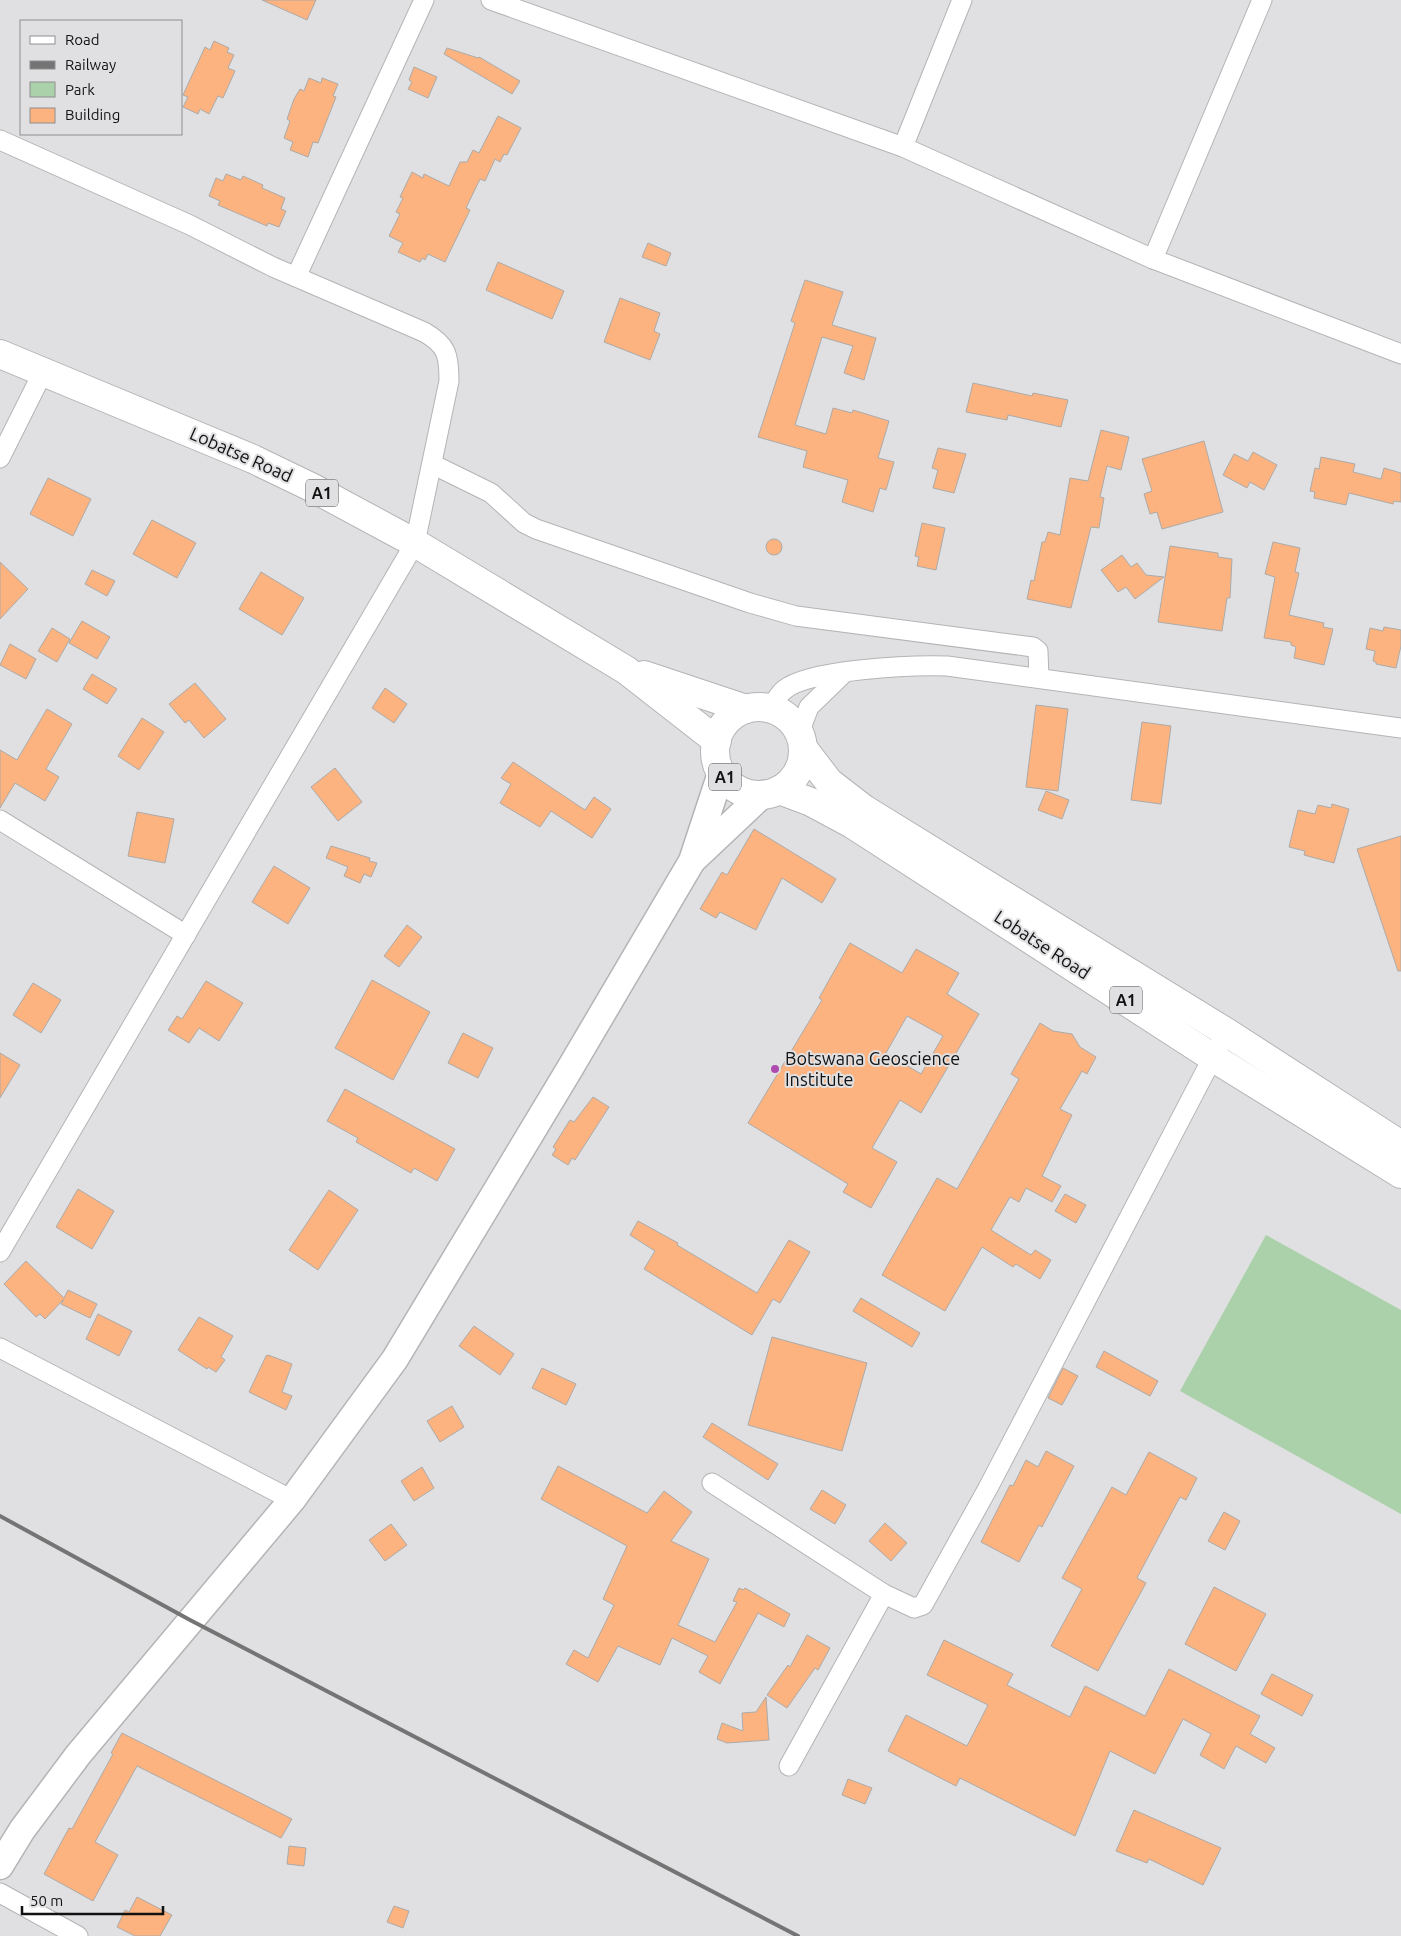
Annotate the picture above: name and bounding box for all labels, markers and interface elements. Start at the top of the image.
legend [20,20,182,135]
text: Road [65,31,100,48]
text: Railway [65,56,116,73]
text: Park [65,81,95,98]
text: Building [65,106,120,123]
street label: Lobatse Road [187,423,296,486]
road number: A1 [306,479,338,506]
road number: A1 [709,764,741,790]
street label: Lobatse Road [991,906,1094,982]
road number: A1 [1110,986,1142,1014]
place label: Botswana Geoscience Institute [785,1048,960,1089]
marker: Botswana Geoscience Institute [769,1063,781,1075]
scale bar [22,1884,164,1916]
text: 50 m [30,1892,63,1909]

